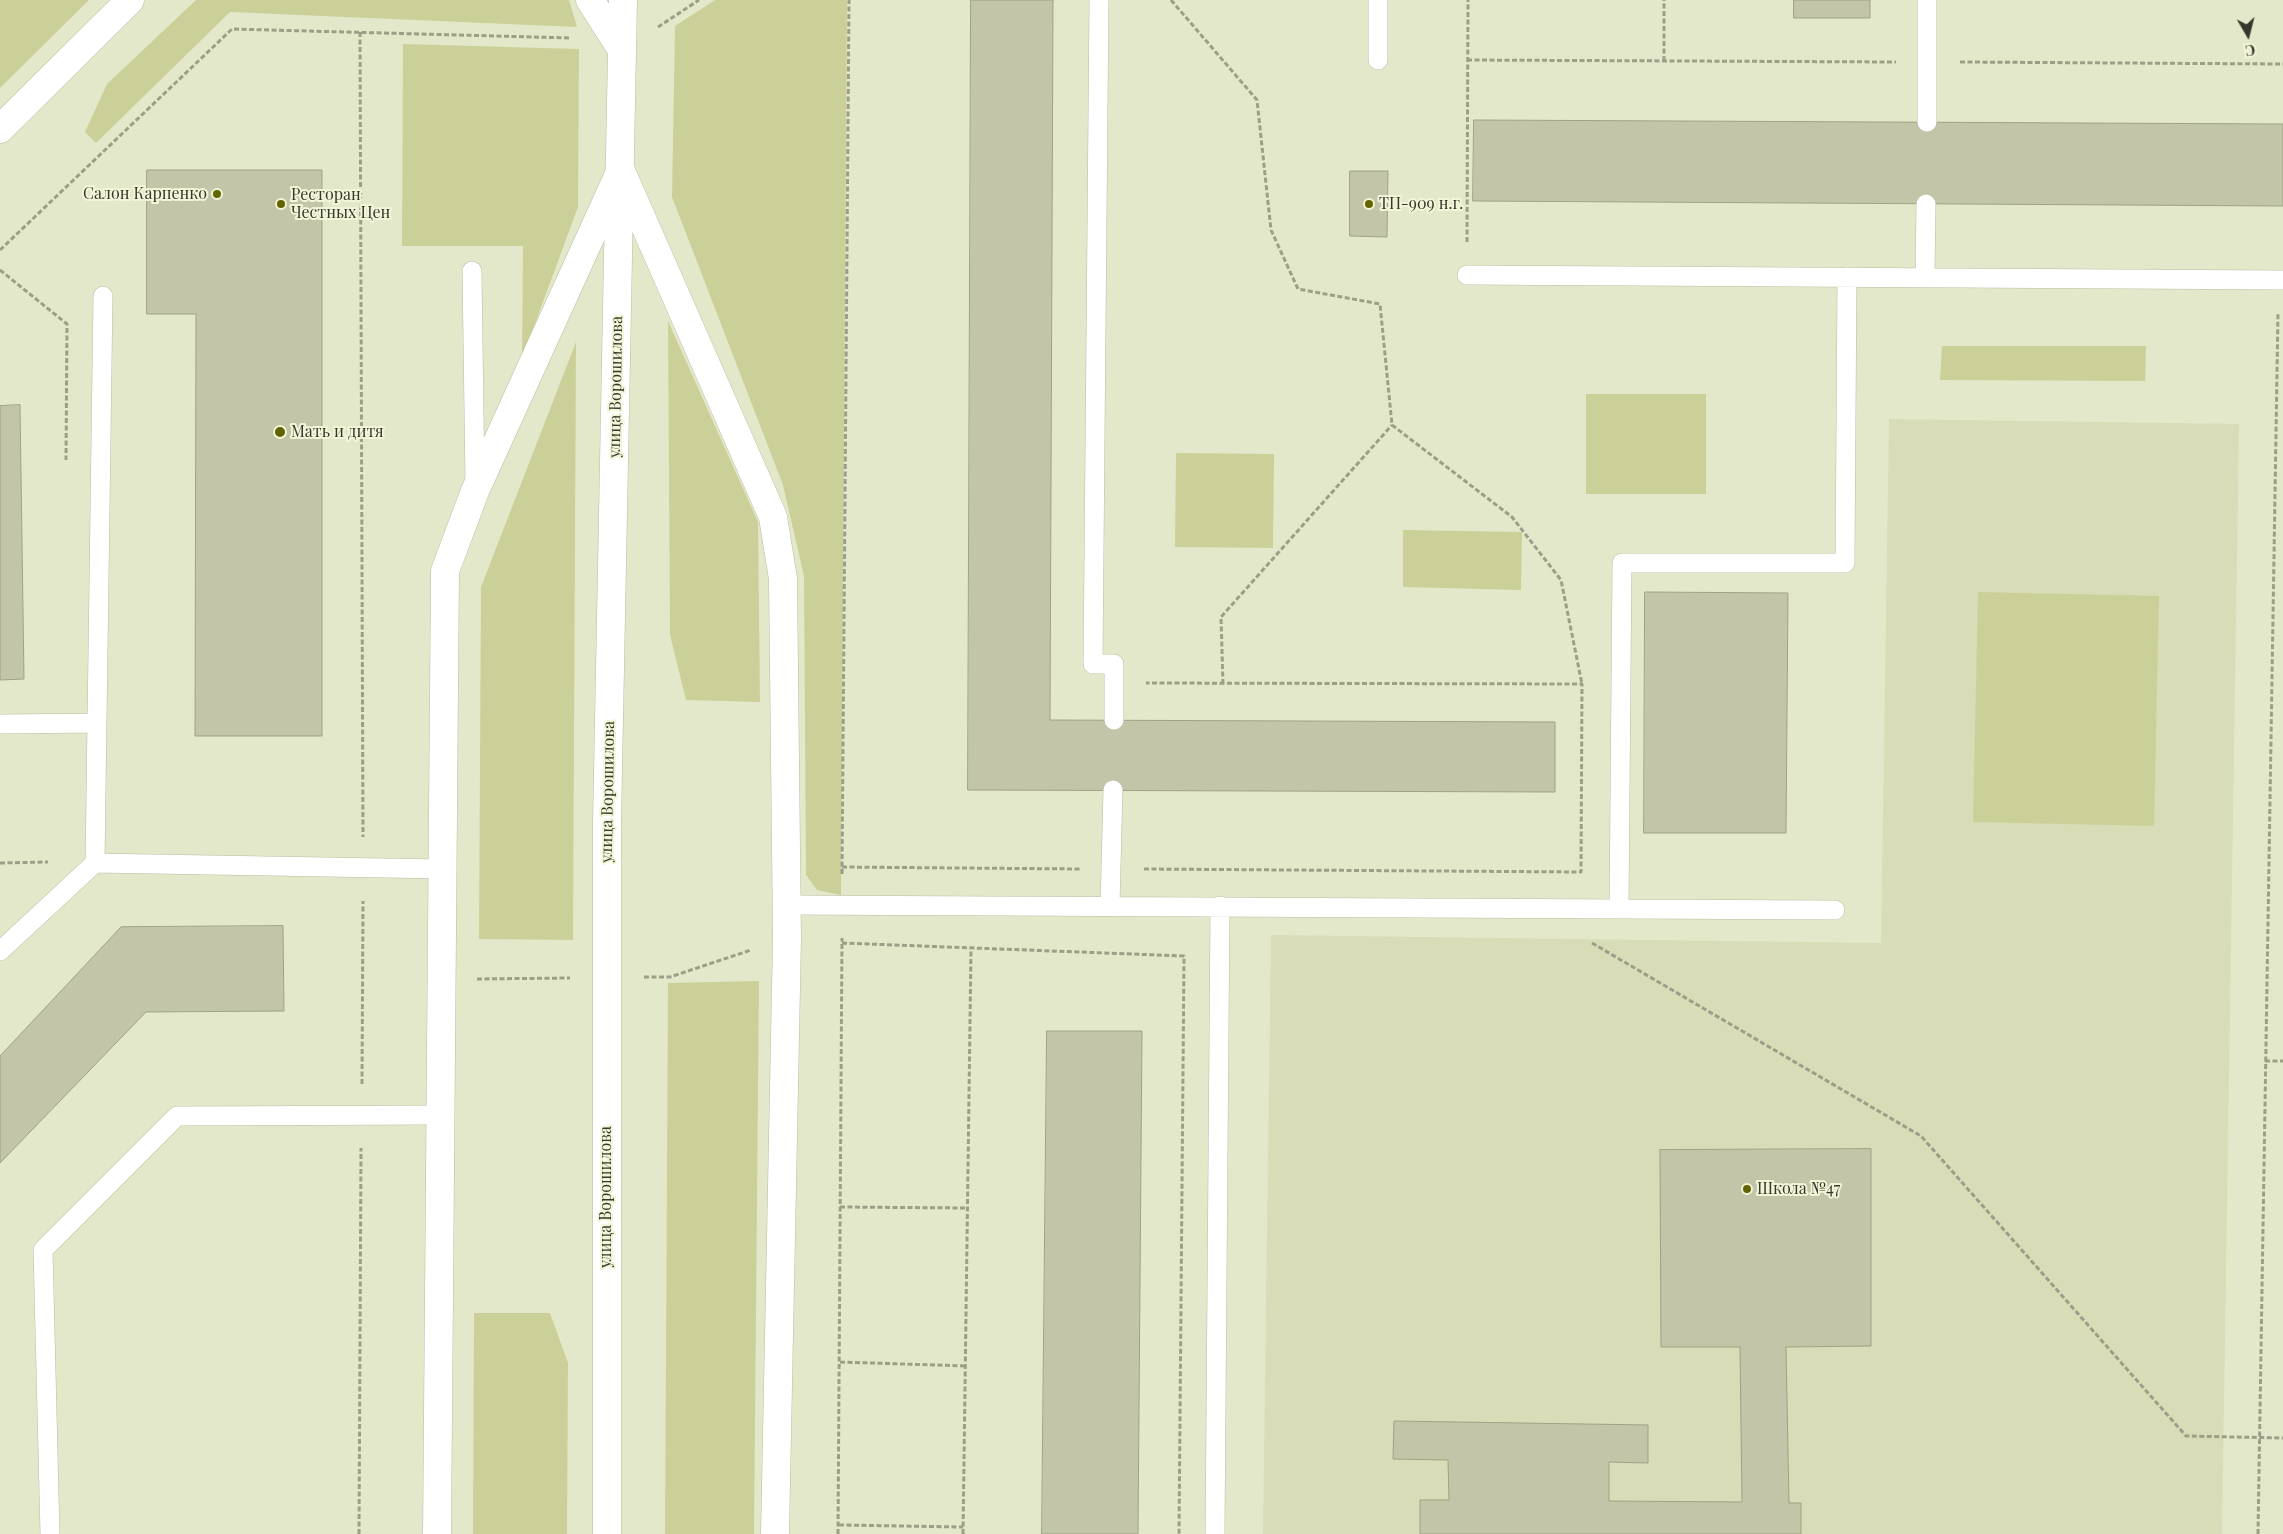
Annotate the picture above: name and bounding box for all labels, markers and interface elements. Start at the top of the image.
north arrow [2223,10,2273,60]
text: С [2244,40,2256,60]
place label: Салон Карпенко [83,184,207,204]
place label: Ресторан Честных Цен [291,185,390,223]
marker: Салон Карпенко [211,188,223,200]
place label: ТП-909 н.г. [1379,194,1463,214]
marker: Ресторан Честных Цен [275,198,287,210]
marker: ТП-909 н.г. [1363,198,1375,210]
street label: улица Ворошилова [605,316,627,458]
place label: Мать и дитя [291,422,384,442]
marker: Мать и дитя [273,425,287,439]
street label: улица Ворошилова [597,721,619,863]
street label: улица Ворошилова [596,1126,616,1268]
place label: Школа №47 [1757,1179,1840,1199]
marker: Школа №47 [1741,1183,1753,1195]

